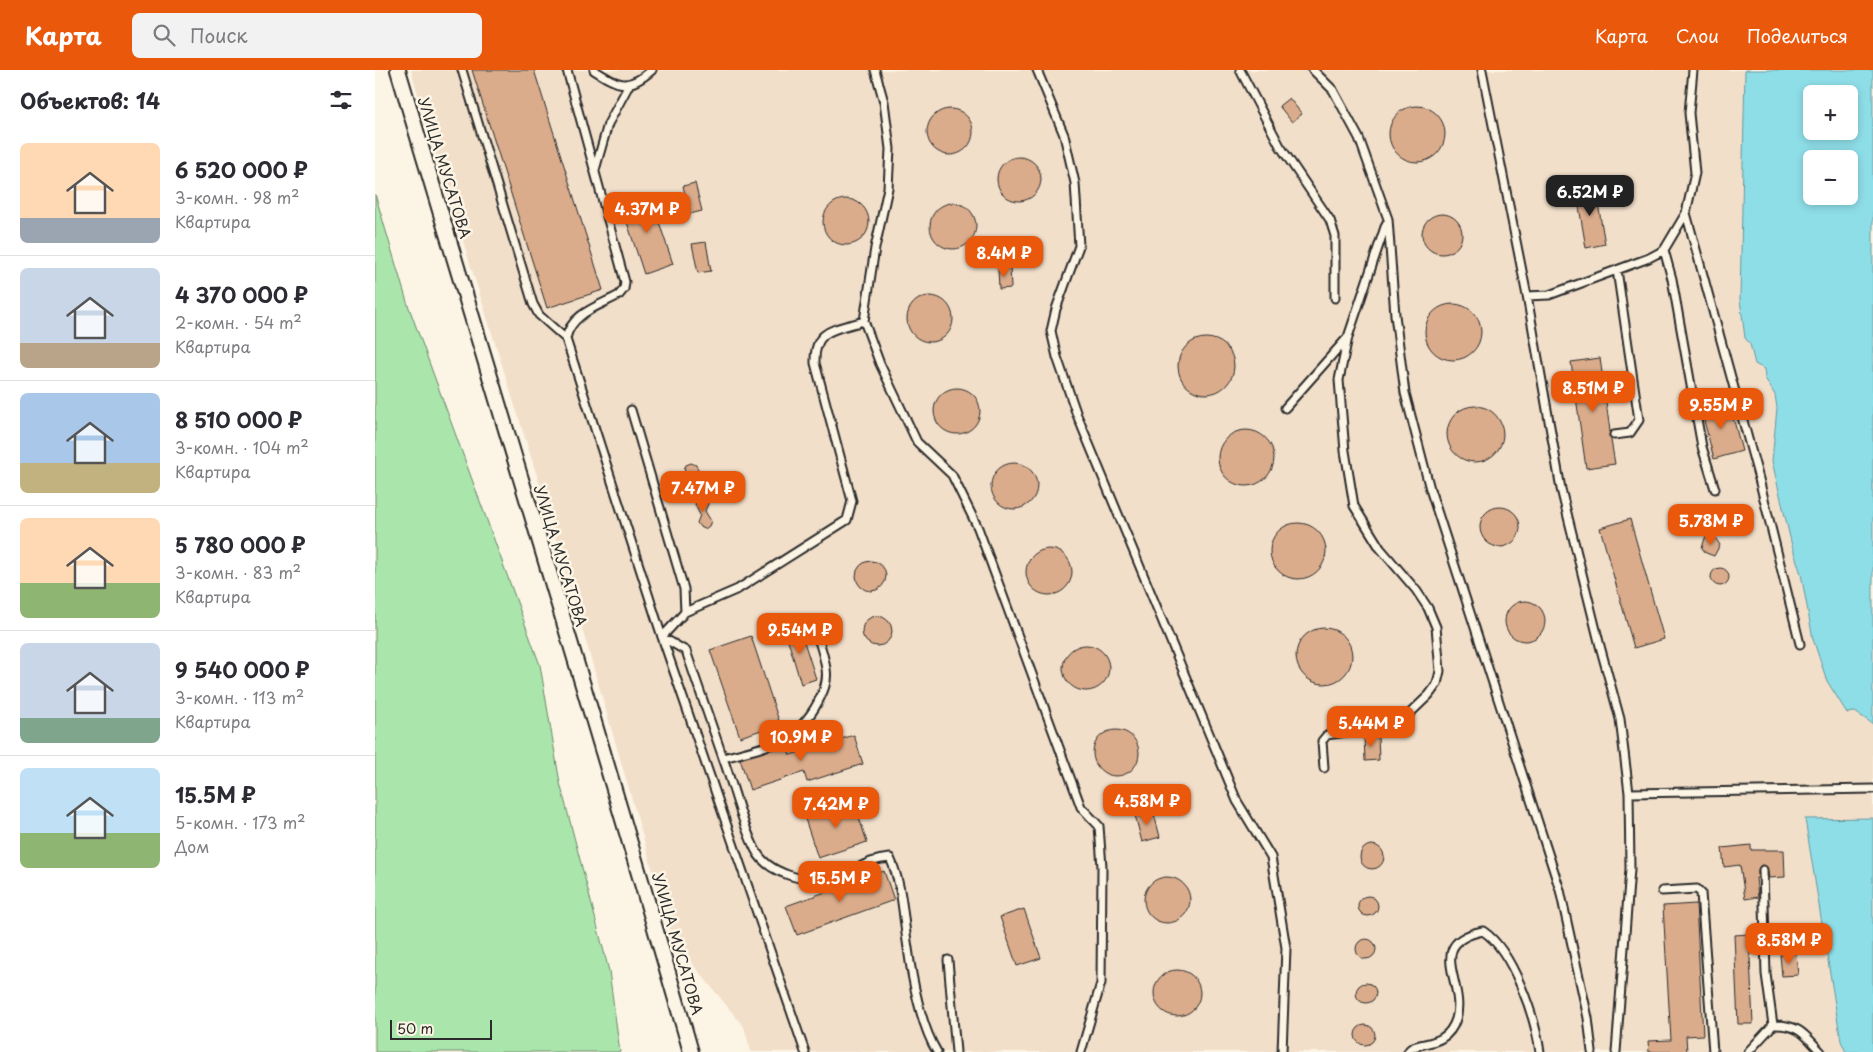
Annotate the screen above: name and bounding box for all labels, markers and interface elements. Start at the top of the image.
search box [132,13,482,58]
text: Карта [25,17,102,53]
icon: search [150,21,178,49]
text: Поиск [190,21,248,49]
text: Карта [1595,22,1648,49]
text: Слои [1676,22,1719,49]
text: Поделиться [1747,22,1848,49]
text: Объектов: 14 [20,84,160,116]
map controls [1803,85,1858,205]
button: + [1803,85,1858,140]
icon: filters [327,86,355,114]
street label: УЛИЦА МУСАТОВА [413,94,478,241]
button: − [1803,150,1858,205]
text: 6 520 000 ₽ [175,153,308,185]
icon: home [60,163,120,223]
pin: 6.52M ₽ [1544,174,1636,217]
text: 6.52M ₽ [1557,179,1623,203]
text: 3-комн. · 98 m² [175,185,300,209]
pin: 4.37M ₽ [601,191,693,234]
text: 4.37M ₽ [615,196,679,220]
text: Квартира [175,209,250,233]
pin: 8.4M ₽ [963,236,1045,278]
text: 8.4M ₽ [976,240,1032,264]
text: 4 370 000 ₽ [175,278,308,310]
icon: home [60,288,120,348]
text: 2-комн. · 54 m² [175,310,302,334]
text: Квартира [175,334,250,358]
pin: 8.51M ₽ [1547,370,1639,413]
text: 8.51M ₽ [1562,375,1624,399]
pin: 9.55M ₽ [1675,388,1767,430]
text: 9.55M ₽ [1690,392,1753,416]
text: 8 510 000 ₽ [175,403,302,435]
icon: home [60,413,120,473]
text: 3-комн. · 104 m² [175,435,309,459]
text: Квартира [175,459,250,483]
pin: 7.47M ₽ [657,470,749,513]
text: 7.47M ₽ [671,475,735,499]
street label: УЛИЦА МУСАТОВА [529,482,594,629]
pin: 5.78M ₽ [1665,504,1757,546]
text: 5.78M ₽ [1679,508,1743,532]
text: 5 780 000 ₽ [175,528,306,560]
icon: home [60,538,120,598]
text: 3-комн. · 83 m² [175,560,301,584]
text: Квартира [175,584,250,608]
pin: 9.54M ₽ [754,612,846,655]
text: 9.54M ₽ [768,617,832,641]
text: 9 540 000 ₽ [175,653,309,685]
icon: home [60,663,120,723]
text: 3-комн. · 113 m² [175,685,304,709]
pin: 5.44M ₽ [1325,706,1417,748]
text: Квартира [175,709,250,733]
text: 5.44M ₽ [1338,710,1404,734]
pin: 10.9M ₽ [755,720,847,762]
text: 10.9M ₽ [770,724,832,748]
text: 15.5M ₽ [175,778,256,810]
pin: 4.58M ₽ [1101,784,1193,826]
pin: 7.42M ₽ [790,786,882,829]
icon: home [60,788,120,848]
text: 4.58M ₽ [1114,788,1180,812]
text: 7.42M ₽ [803,791,869,815]
text: 5-комн. · 173 m² [175,810,305,834]
text: Дом [175,834,209,858]
pin: 15.5M ₽ [794,860,886,903]
text: 15.5M ₽ [809,865,871,889]
street label: УЛИЦА МУСАТОВА [647,870,710,1017]
pin: 8.58M ₽ [1743,922,1835,965]
text: 8.58M ₽ [1756,927,1822,951]
scale bar [390,1017,493,1040]
text: 50 m [397,1018,433,1039]

